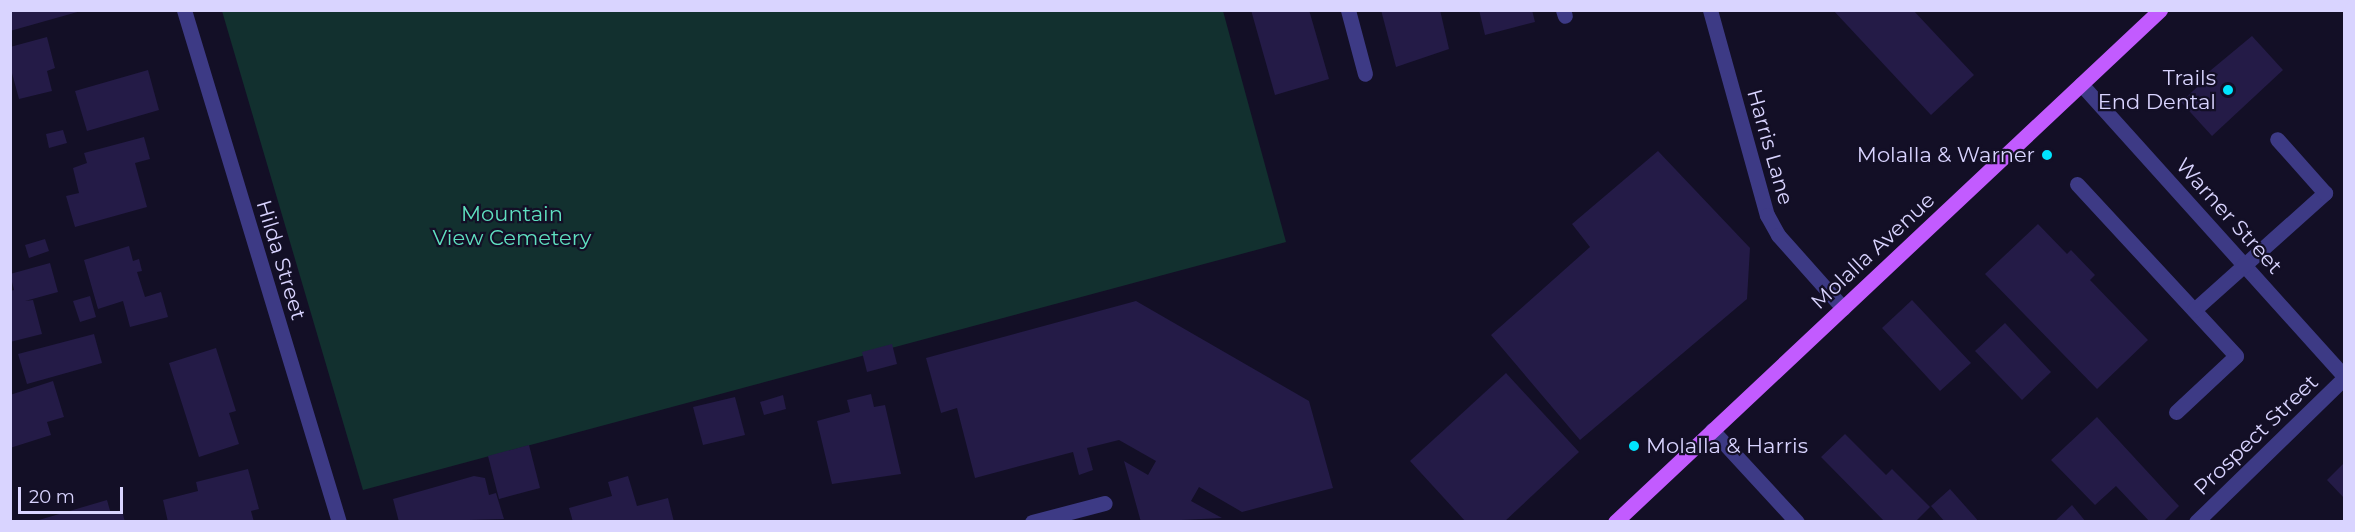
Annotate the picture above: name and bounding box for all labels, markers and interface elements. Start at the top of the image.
place label: Trails End Dental [2098,65,2216,115]
marker: Trails End Dental [2221,83,2235,97]
street label: Harris Lane [1741,86,1799,208]
place label: Molalla & Warner [1857,142,2035,168]
marker: Molalla & Warner [2040,148,2054,162]
street label: Warner Street [2170,153,2288,279]
street label: Molalla Avenue [1806,187,1940,315]
street label: Hilda Street [251,197,311,323]
park label: Mountain View Cemetery [433,201,591,251]
street label: Prospect Street [2189,369,2323,501]
place label: Molalla & Harris [1646,433,1808,459]
marker: Molalla & Harris [1627,439,1641,453]
scale bar [21,475,126,513]
text: 20 m [29,486,75,508]

